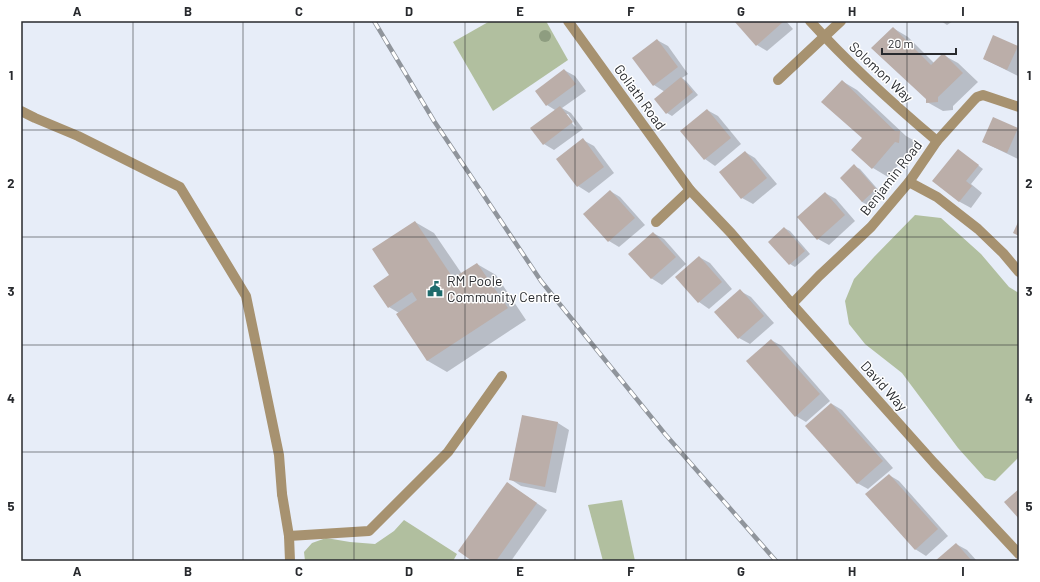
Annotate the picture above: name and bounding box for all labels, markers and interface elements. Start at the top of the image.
text: A [73,3,82,19]
text: B [184,3,192,19]
text: C [295,3,303,19]
text: D [405,3,413,19]
text: E [516,3,524,19]
text: F [627,3,635,19]
text: G [737,3,745,19]
text: H [848,3,856,19]
text: I [961,3,965,19]
scale bar [882,30,956,56]
text: 20 m [888,36,914,50]
street label: Solomon Way [846,38,917,106]
street label: Goliath Road [611,61,670,133]
text: 1 [9,67,13,83]
text: 1 [1027,67,1031,83]
street label: Benjamin Road [856,137,925,219]
text: 2 [7,175,15,191]
text: 2 [1025,175,1033,191]
place label: RM Poole Community Centre [447,272,560,305]
public building icon: RM Poole Community Centre [426,280,444,298]
text: 3 [7,283,15,299]
text: 3 [1025,283,1033,299]
street label: David Way [857,357,912,415]
text: 4 [7,390,15,406]
text: 4 [1025,390,1033,406]
text: 5 [7,498,15,514]
text: 5 [1025,498,1033,514]
text: A [73,563,82,579]
text: B [184,563,192,579]
text: C [295,563,303,579]
text: D [405,563,413,579]
text: E [516,563,524,579]
text: F [627,563,635,579]
text: G [737,563,745,579]
text: H [848,563,856,579]
text: I [961,563,965,579]

